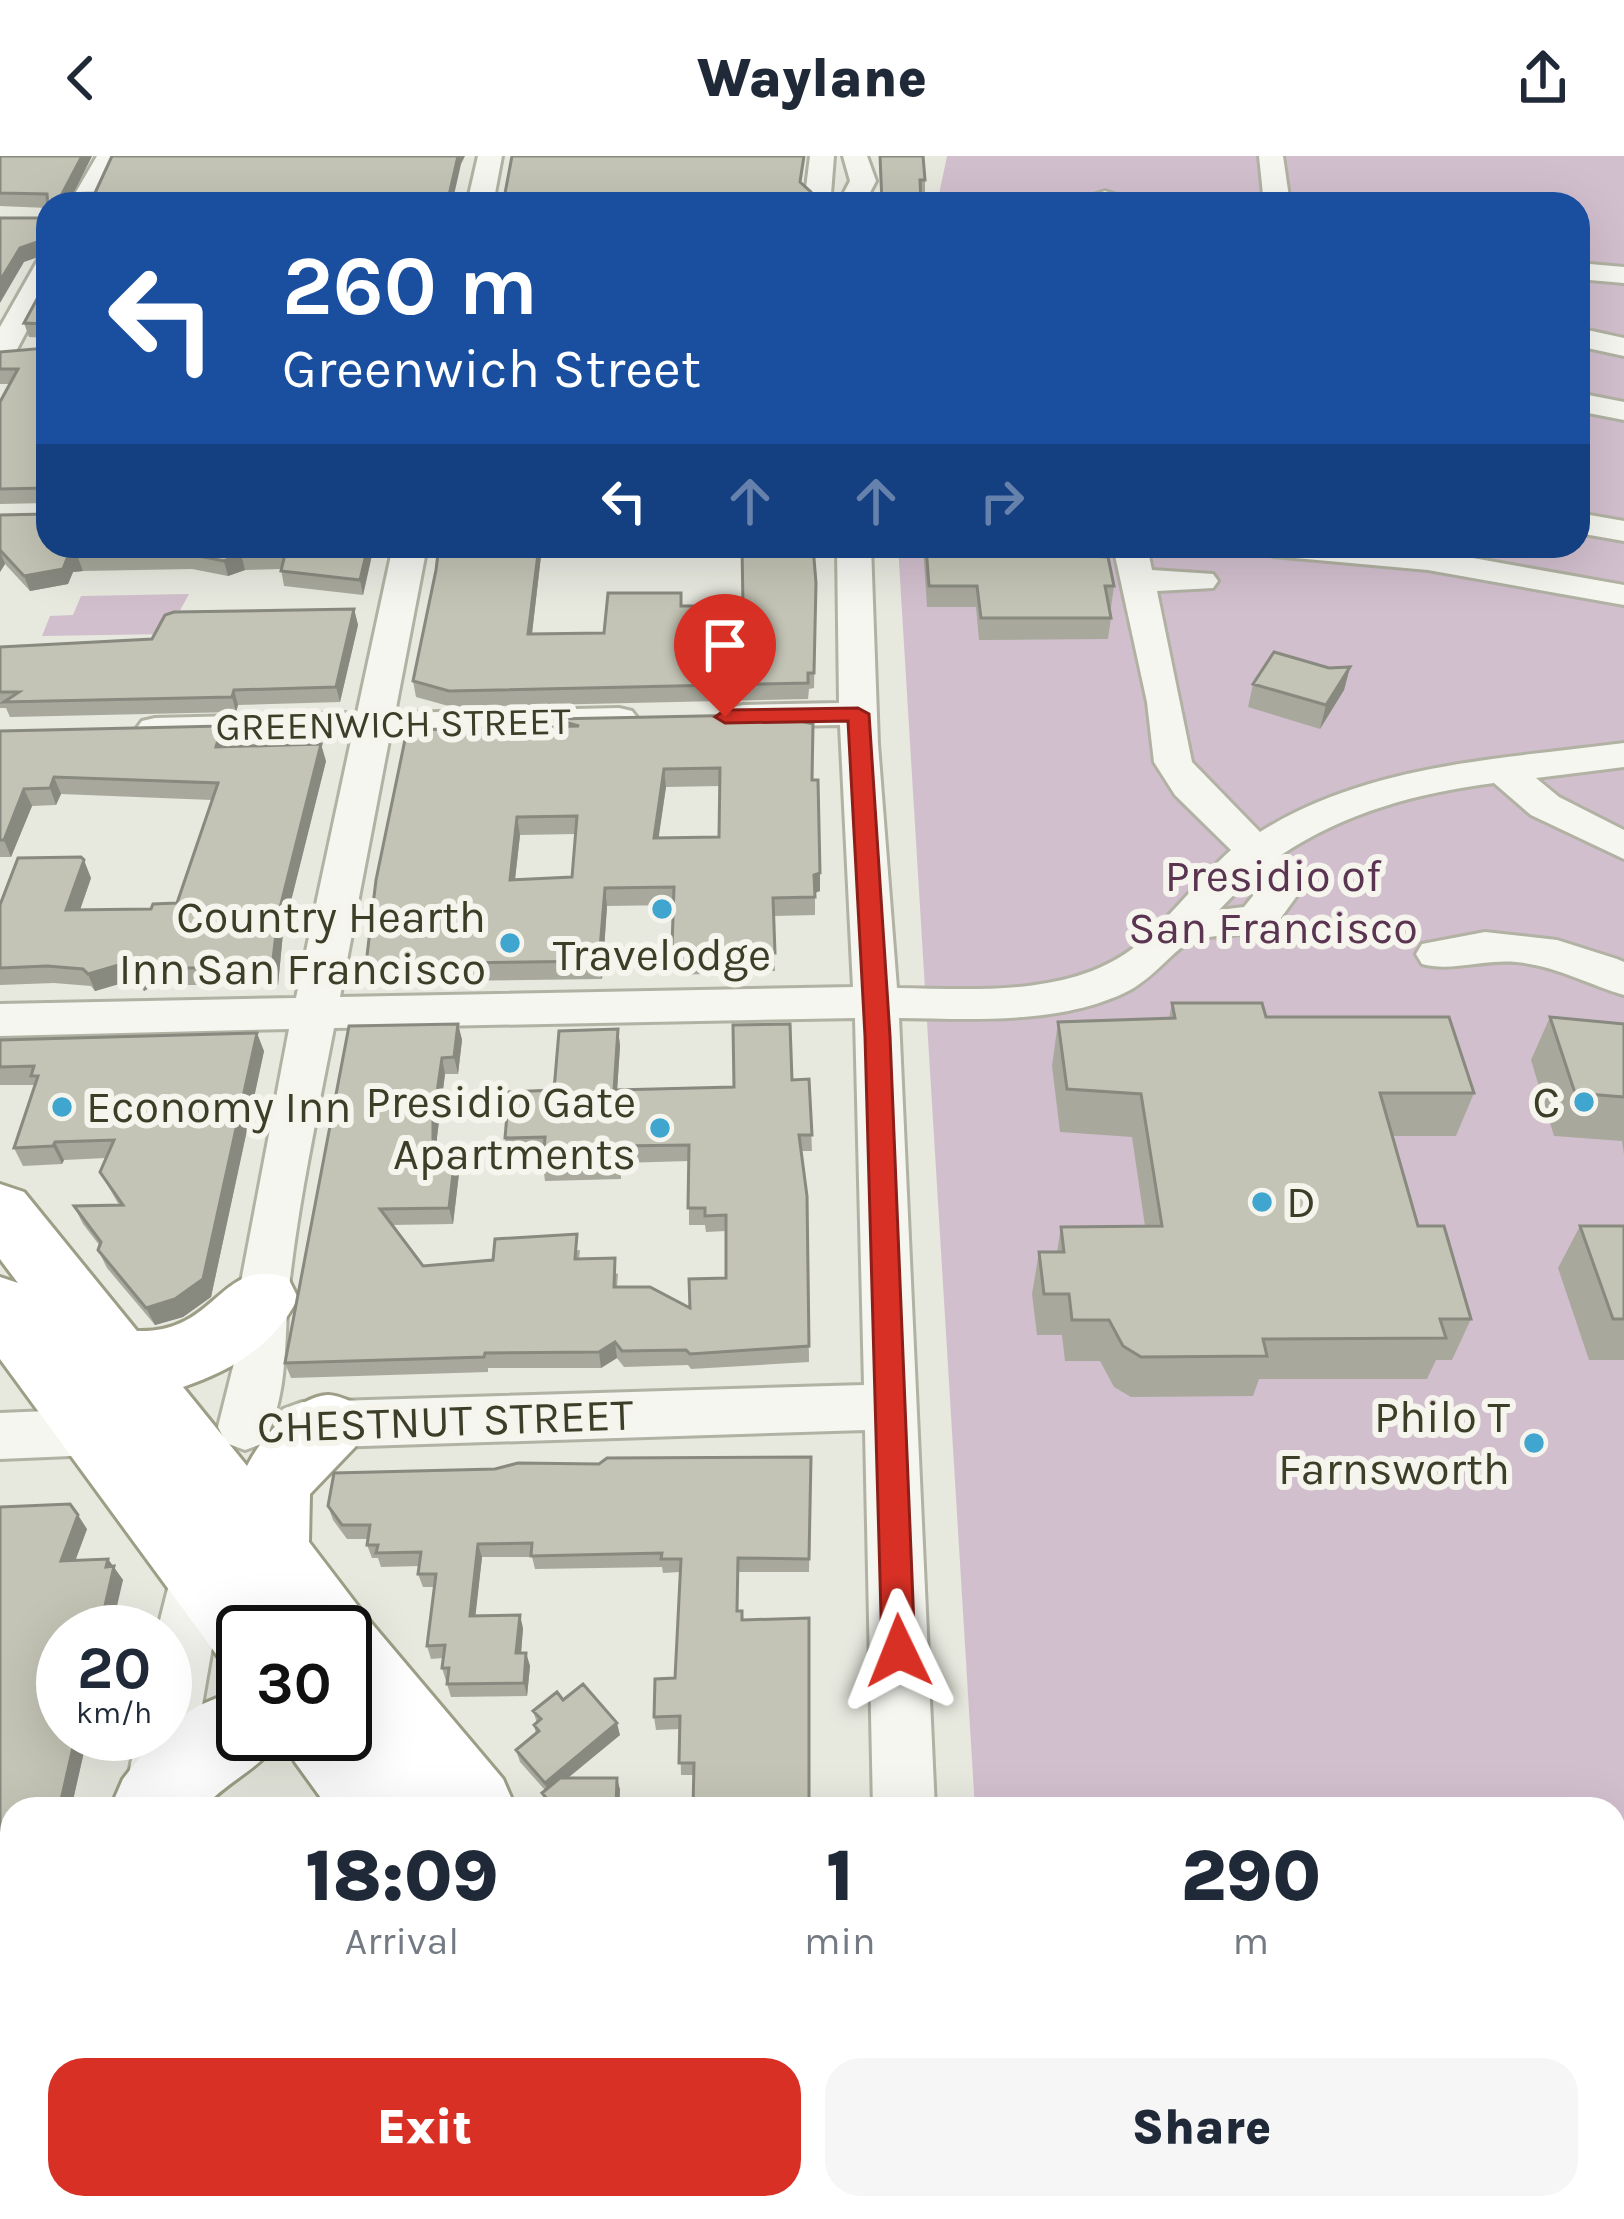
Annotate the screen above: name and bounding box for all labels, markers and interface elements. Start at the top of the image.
icon: back [48,45,114,111]
icon: share [1510,45,1576,111]
text: Waylane [697,46,927,110]
text: 260 m [282,237,538,335]
icon: left [84,240,240,396]
text: Greenwich Street [282,337,701,401]
icon: left [591,468,657,534]
icon: ahead [717,468,783,534]
icon: ahead [843,468,909,534]
icon: right [969,468,1035,534]
pin [674,594,776,717]
icon: arrive [692,612,758,678]
street label: GREENWICH STREET [215,698,571,750]
park label: Presidio of San Francisco [1128,850,1418,954]
place label: Country Hearth Inn San Francisco [119,891,486,995]
marker: Travelodge [649,896,675,922]
place label: Travelodge [553,929,771,982]
marker: Country Hearth Inn San Francisco [497,930,523,956]
place label: Presidio Gate Apartments [366,1076,636,1180]
place label: C [1532,1076,1560,1128]
place label: Economy Inn [86,1081,352,1134]
marker: C [1571,1089,1597,1115]
marker: Economy Inn [49,1094,75,1120]
marker: Presidio Gate Apartments [647,1115,673,1141]
place label: D [1286,1176,1316,1228]
marker: D [1249,1189,1275,1215]
street label: CHESTNUT STREET [256,1388,634,1454]
place label: Philo T Farnsworth [1278,1391,1510,1495]
marker: Philo T Farnsworth [1521,1430,1547,1456]
position arrow [836,1588,962,1714]
speed limit sign: 30 [216,1605,372,1761]
text: 20 [77,1633,151,1703]
text: km/h [76,1695,152,1731]
text: 18:09 [305,1834,499,1918]
text: 1 [826,1834,854,1918]
text: 290 [1181,1834,1321,1918]
text: Arrival [345,1918,459,1964]
text: min [804,1918,876,1964]
text: m [1233,1918,1269,1964]
button: Exit [48,2058,801,2196]
button: Share [825,2058,1578,2196]

